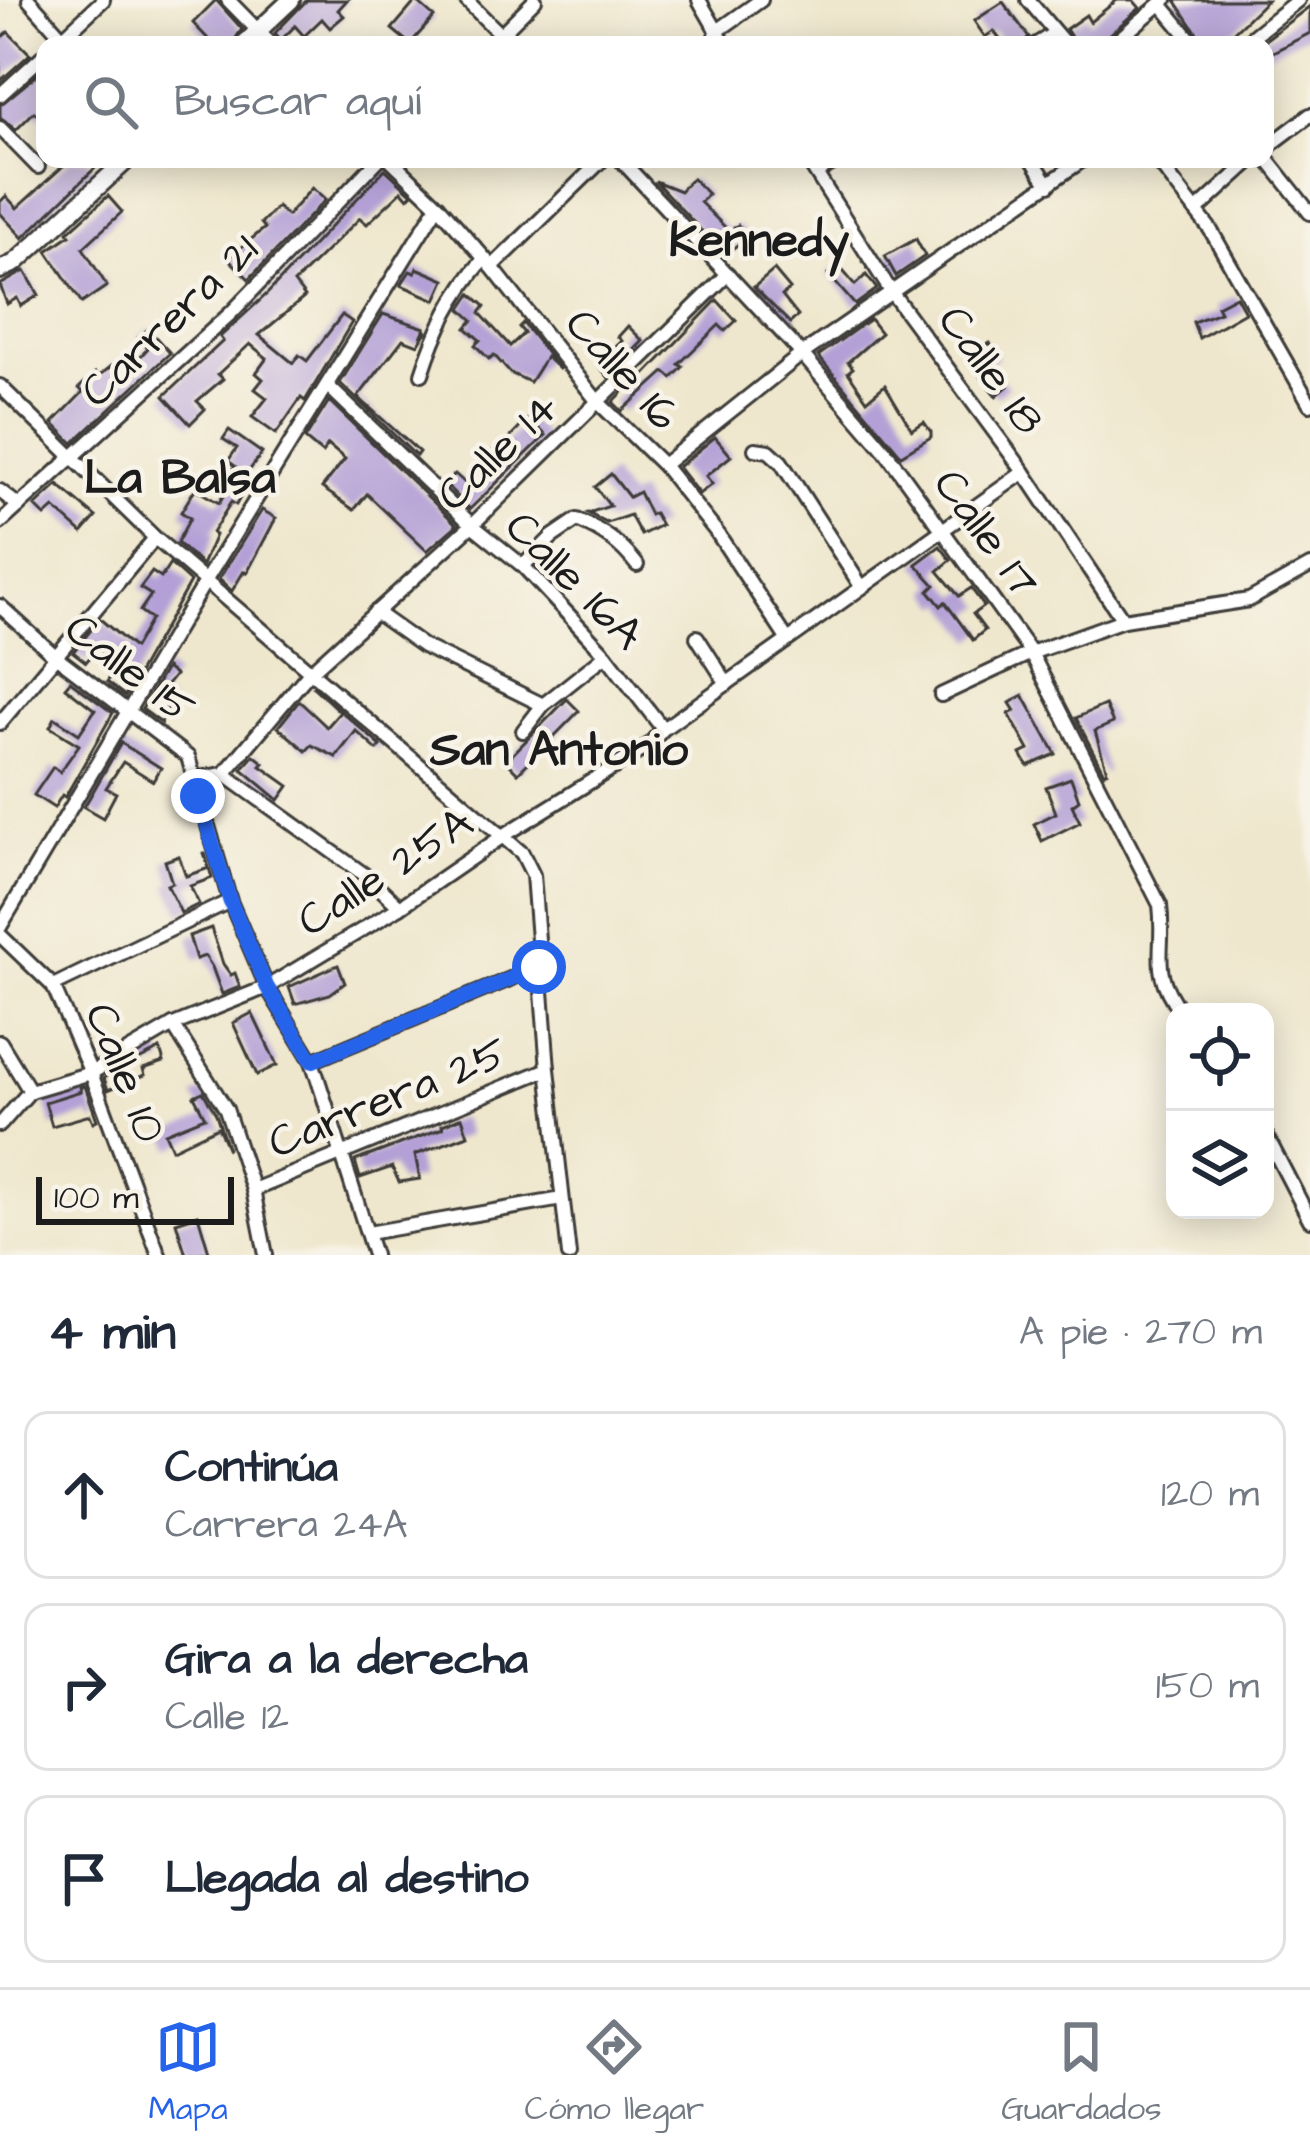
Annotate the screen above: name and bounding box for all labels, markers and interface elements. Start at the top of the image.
search box [36,36,1274,168]
icon: search [78,69,144,135]
text: Buscar aquí [174,71,421,133]
district label: Kennedy [669,209,850,277]
street label: Carrera 21 [67,220,273,422]
street label: Calle 18 [923,293,1059,448]
street label: Calle 16 [550,295,693,445]
street label: Calle 14 [423,379,573,526]
district label: La Balsa [84,446,276,512]
street label: Calle 17 [918,457,1053,611]
street label: Calle 16A [490,498,657,665]
street label: Calle 15 [51,599,207,740]
district label: San Antonio [429,718,688,784]
route end [171,769,225,823]
street label: Calle 25A [286,793,486,952]
route start [512,940,566,994]
street label: Calle 10 [68,994,180,1152]
map controls [1166,1003,1274,1219]
button: locate [1166,1003,1274,1111]
street label: Carrera 25 [260,1023,517,1175]
button: layers [1166,1111,1274,1219]
scale bar [36,1171,234,1224]
text: 100 m [54,1175,139,1221]
text: 4 min [48,1298,176,1369]
text: A pie · 270 m [1019,1306,1262,1360]
text: Continúa [165,1437,338,1499]
icon: ahead [51,1462,117,1528]
text: 120 m [1161,1468,1259,1522]
text: Carrera 24A [165,1499,407,1553]
text: Gira a la derecha [165,1629,528,1691]
icon: right [51,1654,117,1720]
text: 150 m [1156,1660,1259,1714]
text: Calle 12 [165,1691,289,1745]
icon: arrive [51,1846,117,1912]
text: Llegada al destino [165,1848,528,1910]
tab: Mapa [148,2014,228,2132]
tab: Cómo llegar [525,2014,704,2132]
tab: Guardados [1001,2014,1162,2132]

